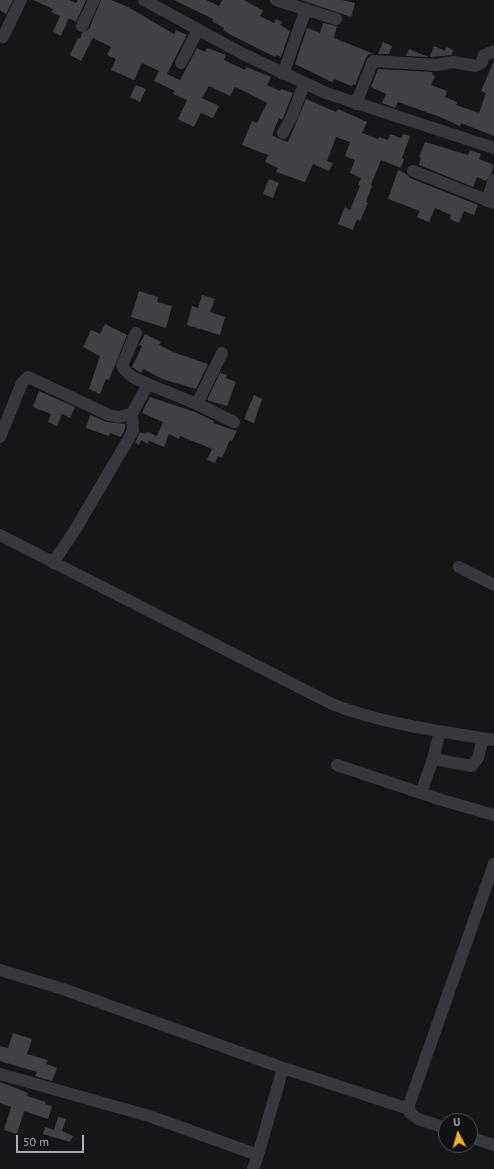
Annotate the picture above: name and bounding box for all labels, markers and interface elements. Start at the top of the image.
north arrow [438,1113,478,1153]
text: U [453,1115,461,1129]
scale bar [18,1127,86,1153]
text: 50 m [23,1134,49,1149]

